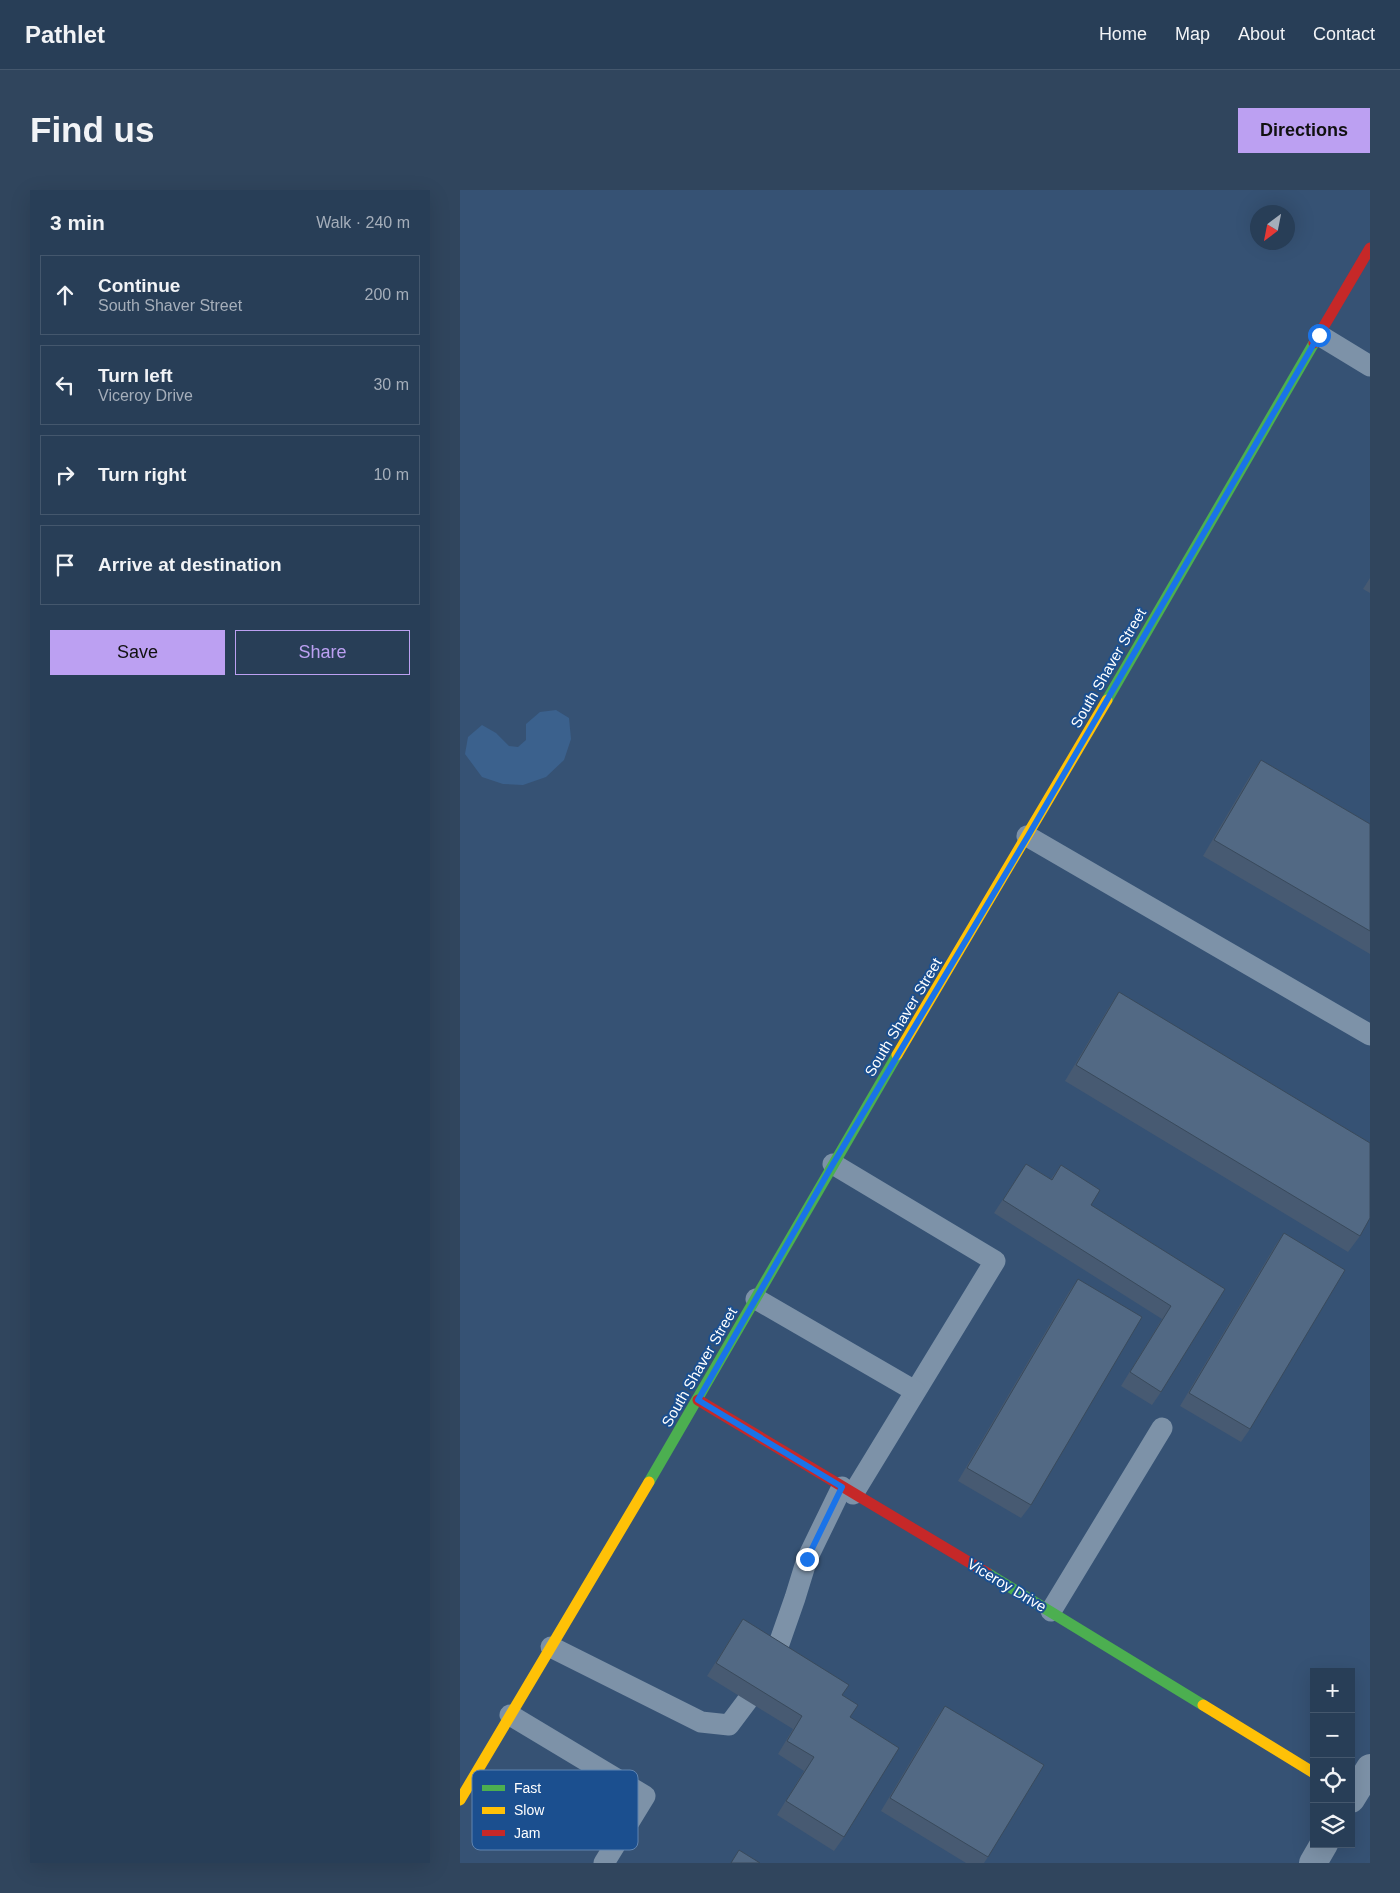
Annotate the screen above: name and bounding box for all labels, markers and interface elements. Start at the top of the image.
text: Pathlet [25,21,105,48]
text: Home [1099,24,1147,44]
text: Map [1175,24,1210,44]
text: About [1238,24,1285,44]
text: Contact [1313,24,1375,44]
button: Directions [1238,108,1370,153]
text: Find us [30,110,154,149]
north arrow [1250,205,1295,250]
text: 3 min [50,211,105,234]
text: Walk · 240 m [316,214,410,231]
text: Continue [98,275,180,296]
icon: ahead [51,281,79,309]
text: 200 m [365,286,409,303]
text: South Shaver Street [98,297,242,314]
route start [1308,324,1331,347]
text: Turn left [98,365,173,386]
icon: left [51,371,79,399]
text: 30 m [373,376,409,393]
text: Viceroy Drive [98,387,193,404]
icon: right [51,461,79,489]
text: Turn right [98,464,186,485]
text: 10 m [373,466,409,483]
icon: arrive [51,551,79,579]
text: Arrive at destination [98,554,282,575]
street label: South Shaver Street [1067,605,1150,731]
button: Save [50,630,225,675]
button: Share [235,630,410,675]
street label: South Shaver Street [861,954,945,1079]
street label: South Shaver Street [658,1304,741,1430]
route end [796,1548,819,1571]
street label: Viceroy Drive [965,1555,1049,1615]
map controls [1310,1668,1355,1848]
button: + [1310,1668,1355,1713]
button: − [1310,1713,1355,1758]
button: locate [1310,1758,1355,1803]
legend [472,1770,638,1850]
text: Fast [514,1780,541,1796]
text: Slow [514,1802,545,1818]
button: layers [1310,1803,1355,1848]
text: Jam [514,1825,540,1841]

